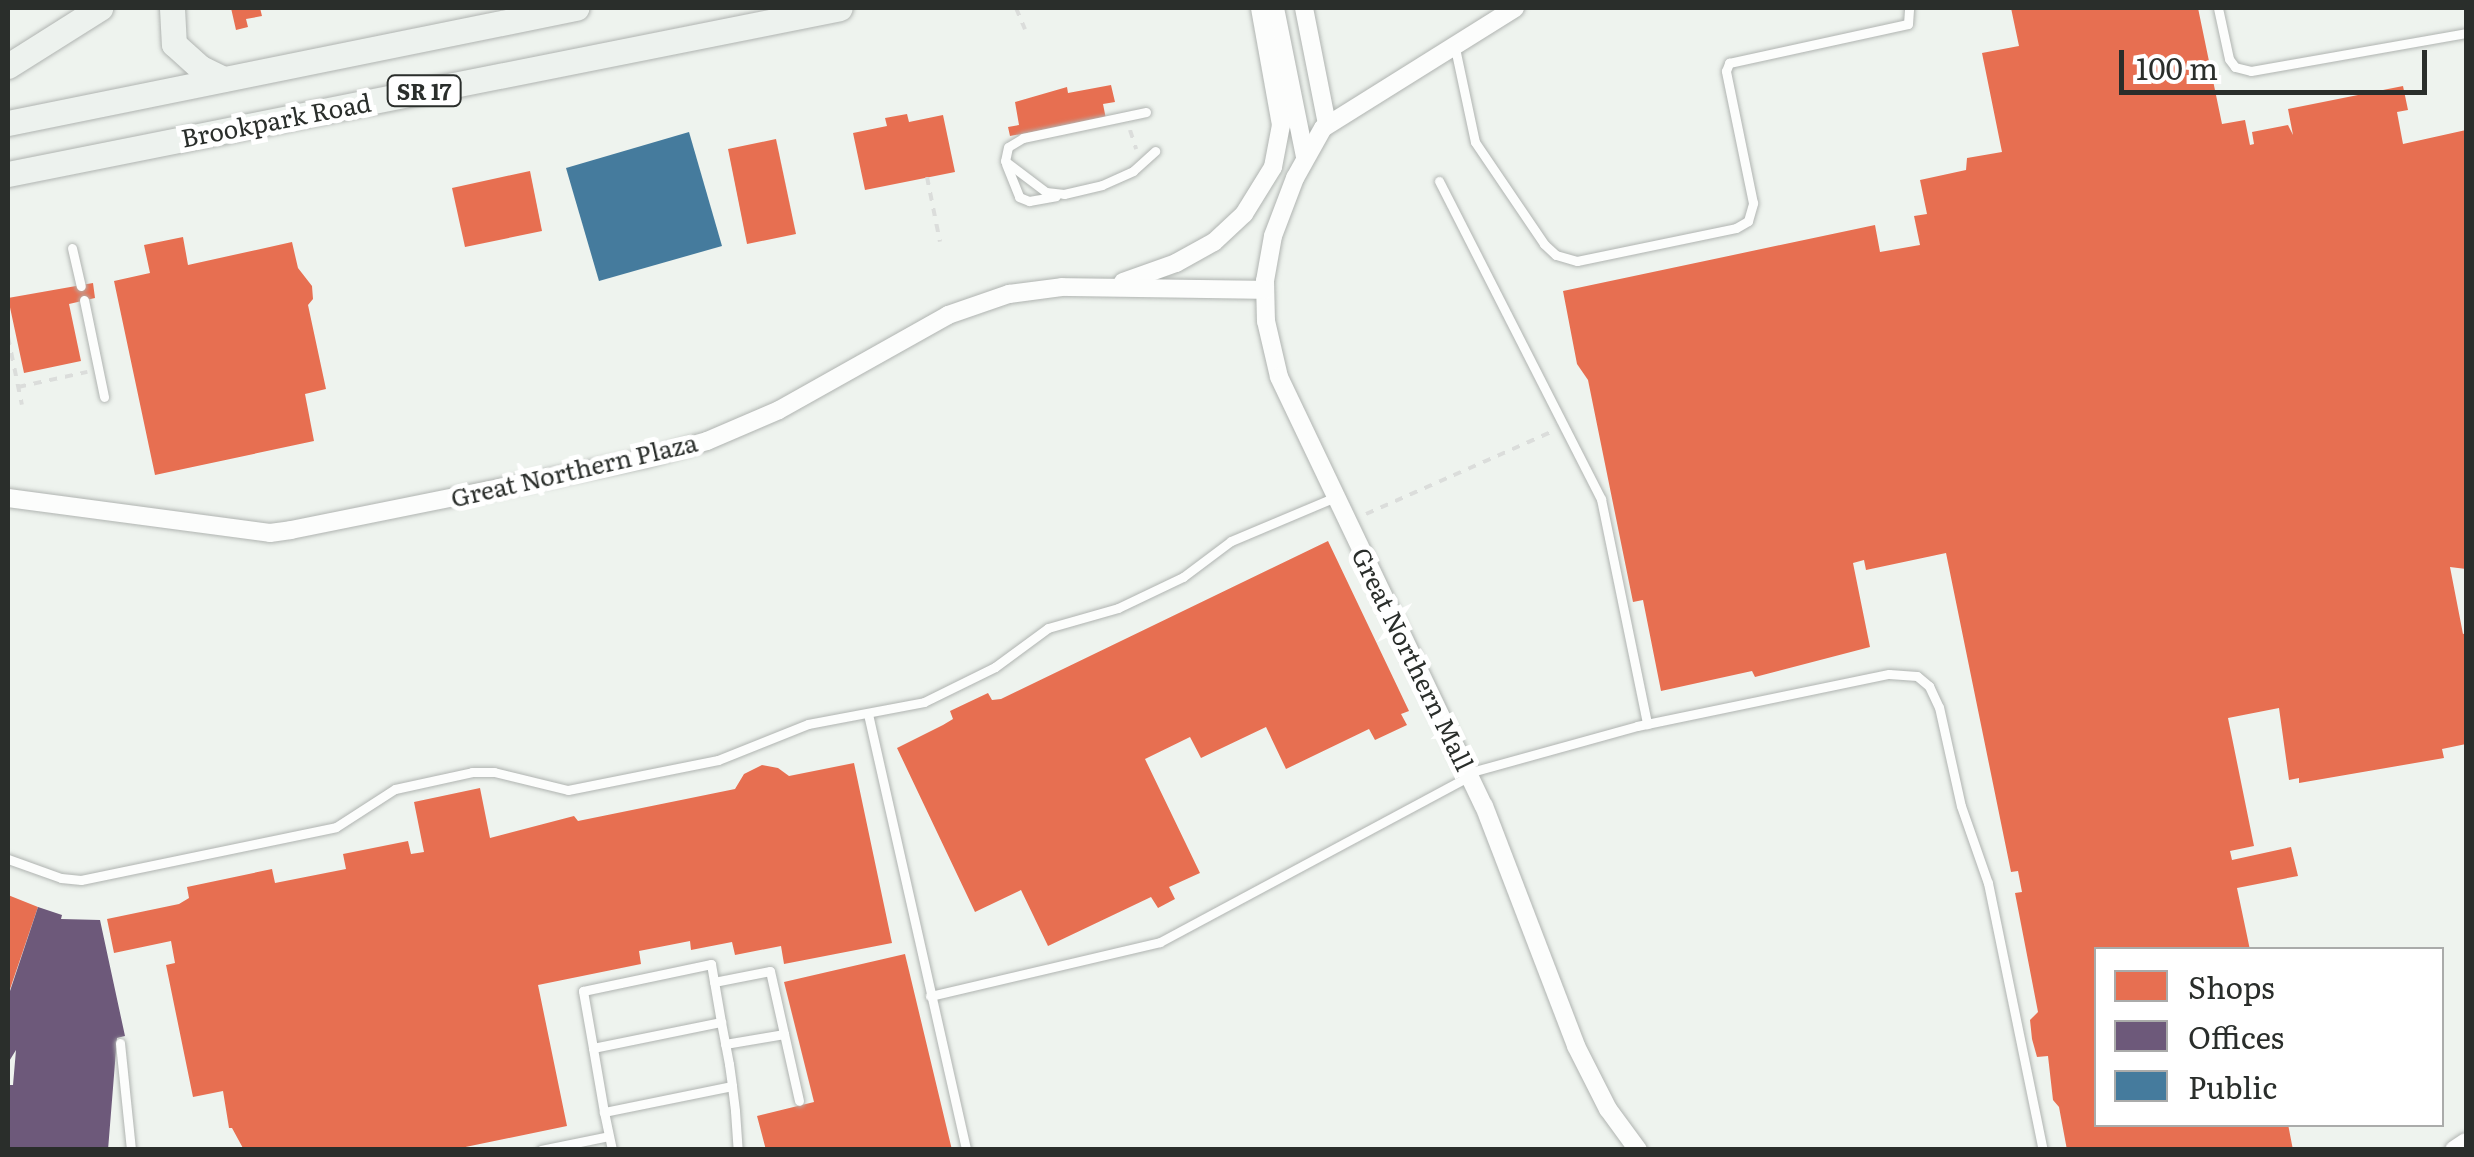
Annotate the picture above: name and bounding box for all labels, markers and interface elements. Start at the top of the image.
scale bar [2124,30,2432,92]
text: 100 m [2136,45,2218,89]
road number: SR 17 [386,74,462,108]
street label: Brookpark Road [178,87,374,153]
street label: Great Northern Plaza [448,427,700,513]
street label: Great Northern Mall [1346,543,1480,775]
legend [2094,947,2444,1127]
text: Shops [2188,964,2275,1008]
text: Offices [2188,1014,2284,1058]
text: Public [2188,1064,2277,1108]

